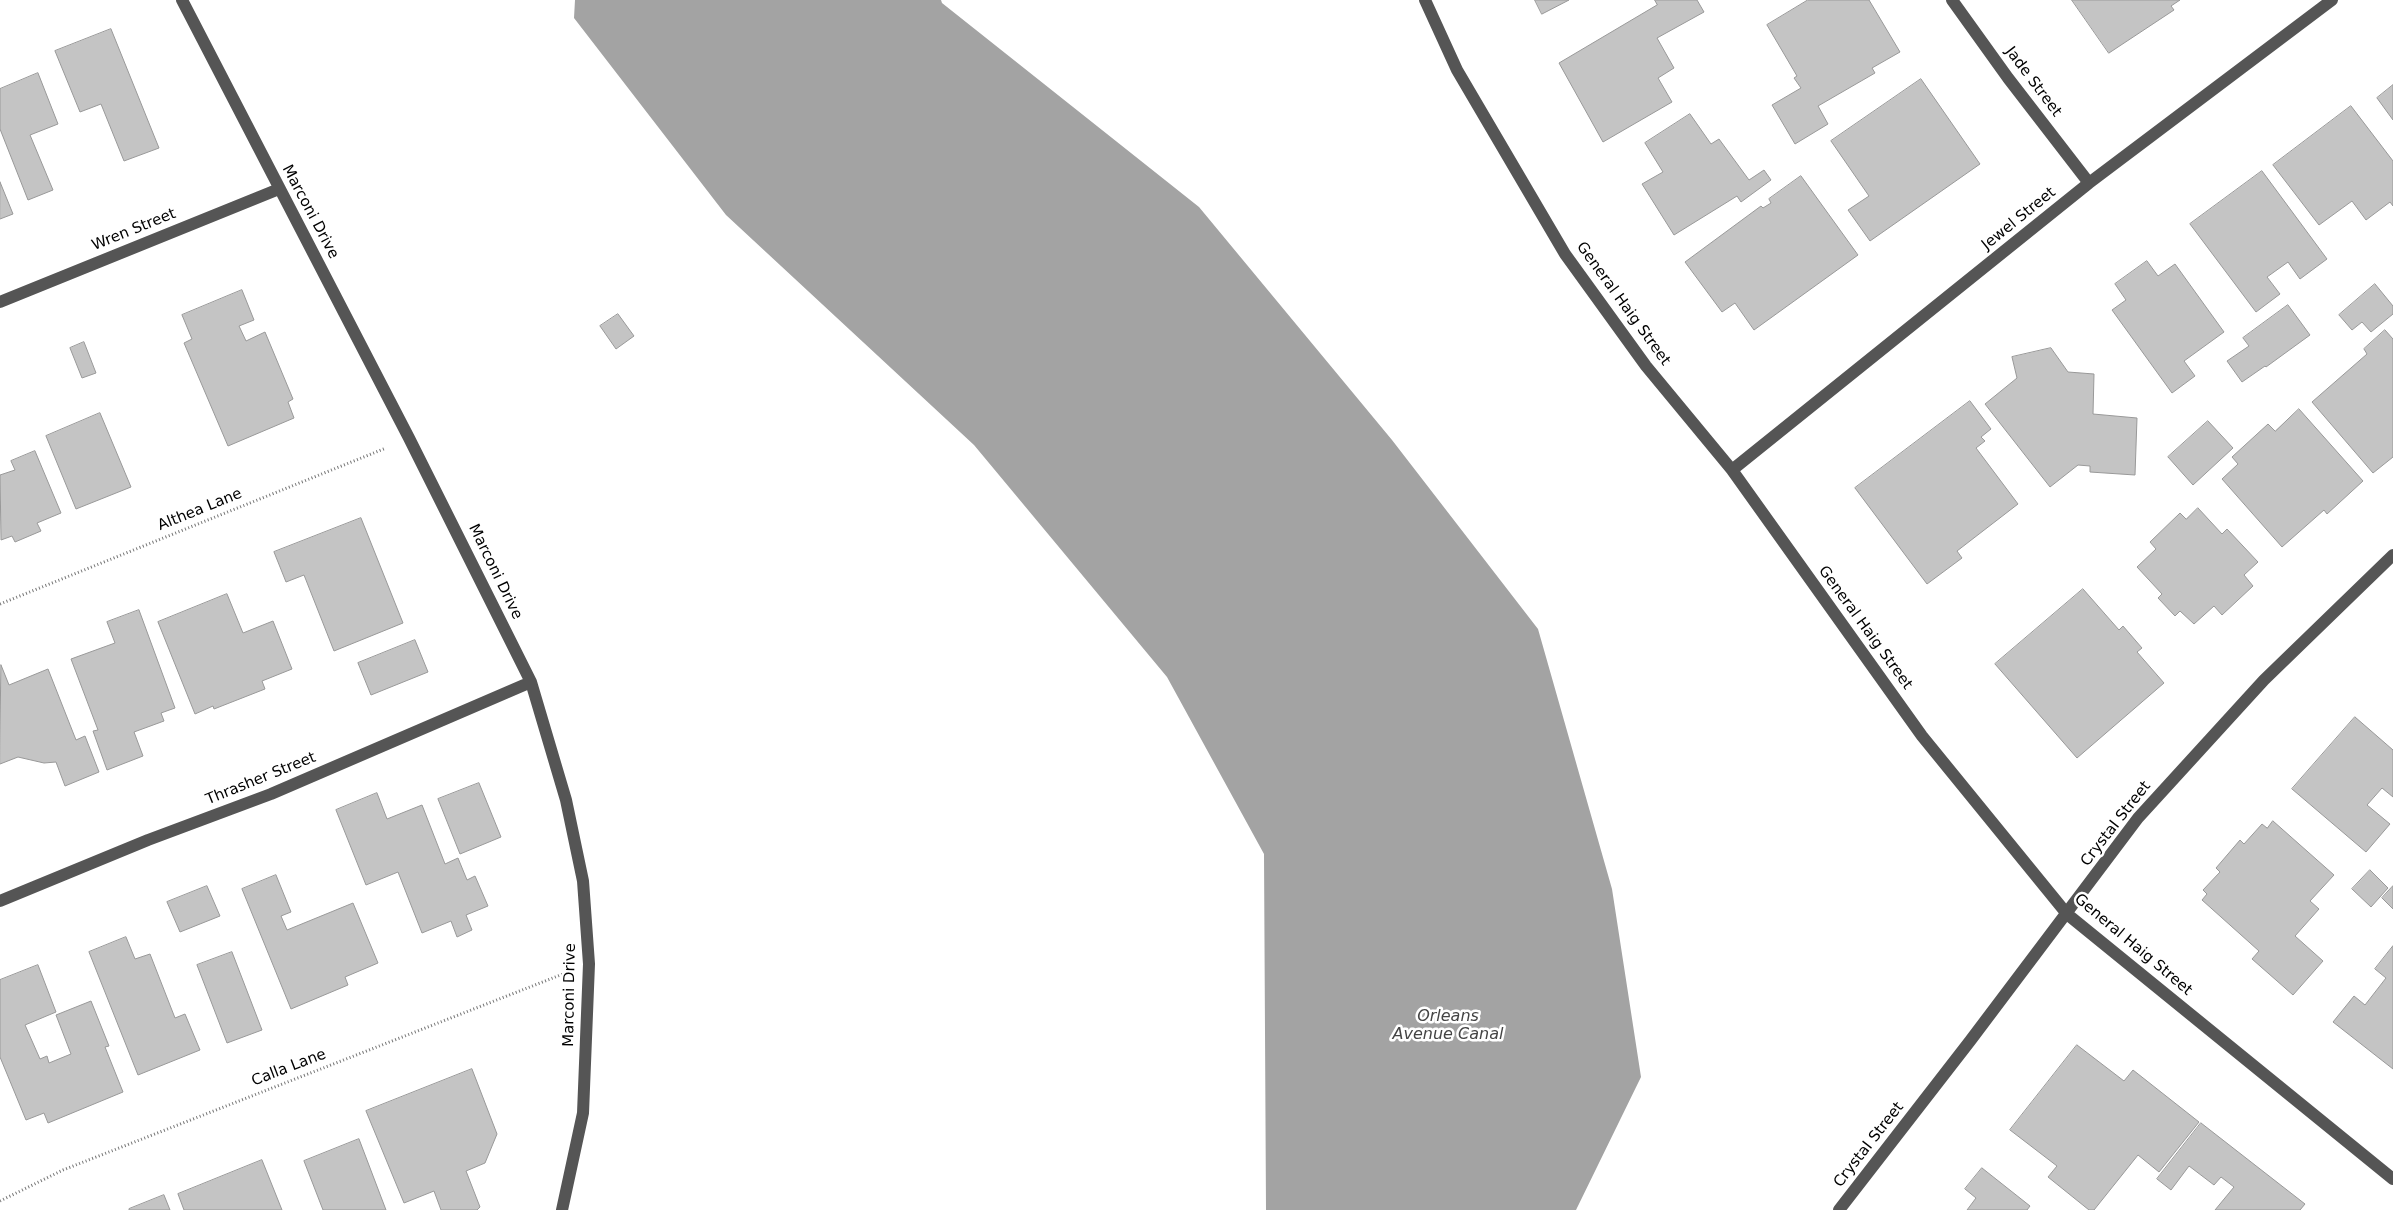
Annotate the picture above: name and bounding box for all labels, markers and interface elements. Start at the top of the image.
street label: Jade Street [2001,44,2065,120]
street label: Marconi Drive [278,162,342,262]
street label: Jewel Street [1978,184,2060,254]
street label: Wren Street [89,205,179,255]
street label: General Haig Street [1572,239,1674,369]
street label: Althea Lane [155,485,245,535]
street label: Marconi Drive [464,521,526,623]
street label: General Haig Street [1814,563,1916,693]
street label: Thrasher Street [203,749,319,809]
street label: Crystal Street [2077,778,2155,870]
street label: General Haig Street [2070,890,2196,1000]
street label: Marconi Drive [560,943,580,1047]
water label: Orleans Avenue Canal [1393,1007,1503,1045]
street label: Calla Lane [249,1046,329,1090]
street label: Crystal Street [1830,1099,1908,1191]

